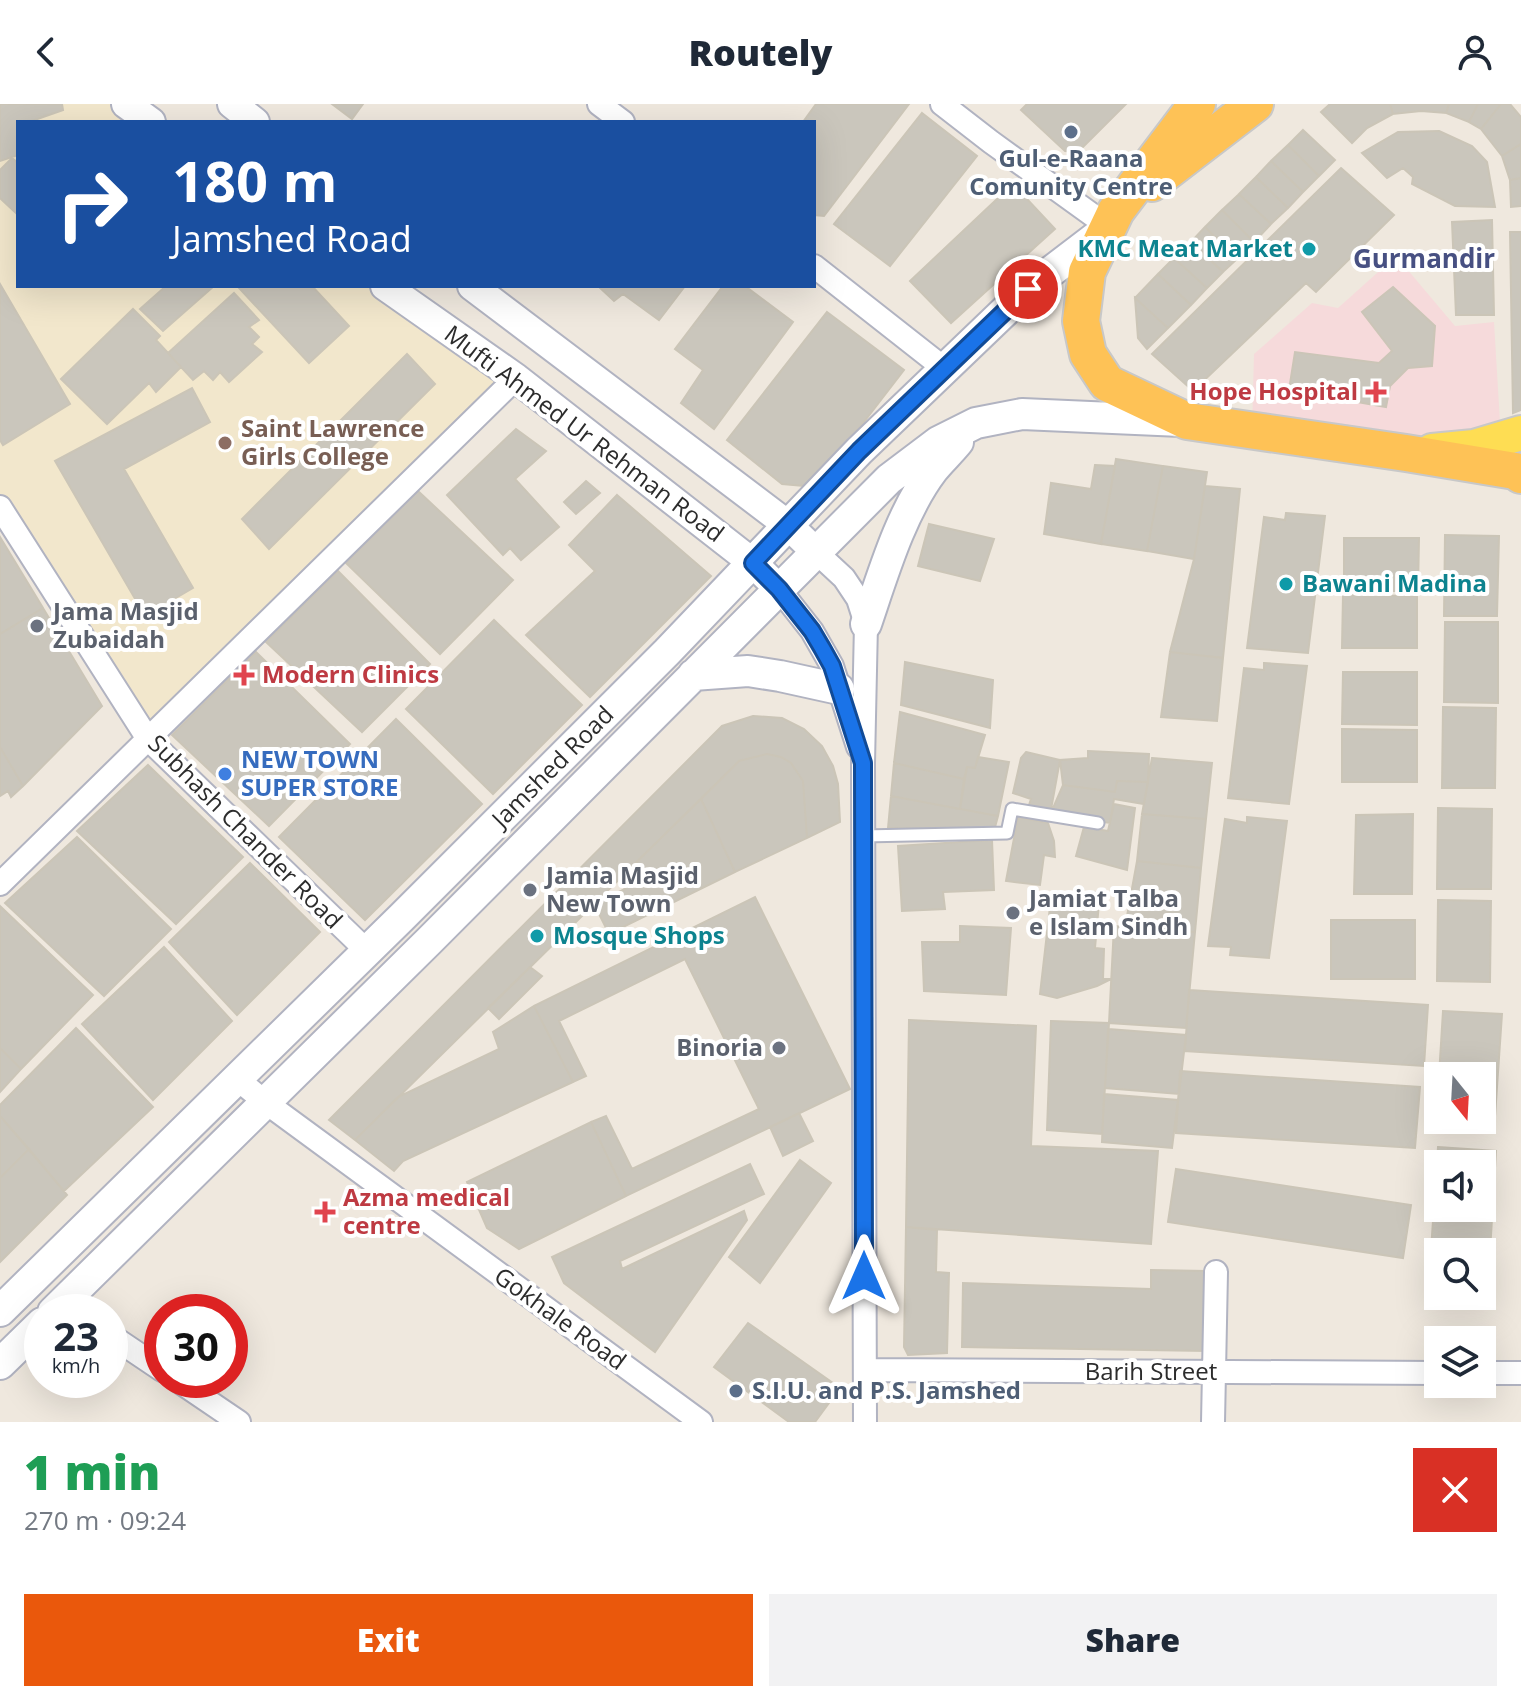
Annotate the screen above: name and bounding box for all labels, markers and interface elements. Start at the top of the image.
text: Routely [689,28,832,77]
icon: back [24,30,68,74]
icon: person [1453,30,1497,74]
marker: Gul-e-Raana Comunity Centre [1062,123,1080,141]
place label: Gul-e-Raana Comunity Centre [969,141,1173,202]
text: 180 m [172,142,338,218]
icon: right [40,152,144,256]
text: Jamshed Road [172,214,412,263]
place label: KMC Meat Market [1077,231,1293,264]
marker: KMC Meat Market [1300,240,1318,258]
district label: Gurmandir [1353,240,1495,276]
pin [994,255,1062,323]
icon: arrive [1006,267,1050,311]
street label: Mufti Ahmed Ur Rehman Road [438,317,731,549]
place label: Hope Hospital [1189,374,1358,407]
marker: Hope Hospital [1365,381,1387,403]
place label: Saint Lawrence Girls College [241,411,424,472]
marker: Saint Lawrence Girls College [216,434,234,452]
place label: Bawani Madina [1302,566,1487,599]
marker: Bawani Madina [1277,575,1295,593]
place label: Jama Masjid Zubaidah [51,594,199,655]
marker: Jama Masjid Zubaidah [28,617,46,635]
place label: Modern Clinics [262,657,439,690]
marker: Modern Clinics [233,664,255,686]
street label: Jamshed Road [482,698,620,836]
street label: Subhash Chander Road [142,727,350,935]
place label: NEW TOWN SUPER STORE [241,742,398,803]
marker: NEW TOWN SUPER STORE [216,765,234,783]
place label: Jamia Masjid New Town [544,858,699,919]
marker: Jamia Masjid New Town [521,881,539,899]
place label: Jamiat Talba e Islam Sindh [1027,881,1188,942]
marker: Jamiat Talba e Islam Sindh [1004,904,1022,922]
place label: Mosque Shops [553,918,725,951]
marker: Mosque Shops [528,927,546,945]
place label: Binoria [676,1030,763,1063]
marker: Binoria [770,1039,788,1057]
north arrow [1424,1062,1496,1134]
map controls [1424,1062,1496,1398]
button: sound [1424,1150,1496,1222]
place label: Azma medical centre [343,1180,510,1241]
marker: Azma medical centre [314,1201,336,1223]
position arrow [822,1234,906,1318]
button: search [1424,1238,1496,1310]
street label: Gokhale Road [488,1259,634,1377]
speed limit sign: 30 [144,1294,248,1398]
text: 23 [53,1308,99,1363]
button: layers [1424,1326,1496,1398]
text: km/h [52,1352,100,1379]
street label: Barih Street [1085,1354,1217,1387]
place label: S.I.U. and P.S. Jamshed [752,1373,1021,1406]
marker: S.I.U. and P.S. Jamshed [727,1382,745,1400]
text: 1 min [24,1439,160,1504]
button: close [1413,1448,1497,1532]
text: 270 m · 09:24 [24,1502,186,1538]
button: Exit [24,1594,753,1686]
button: Share [769,1594,1497,1686]

